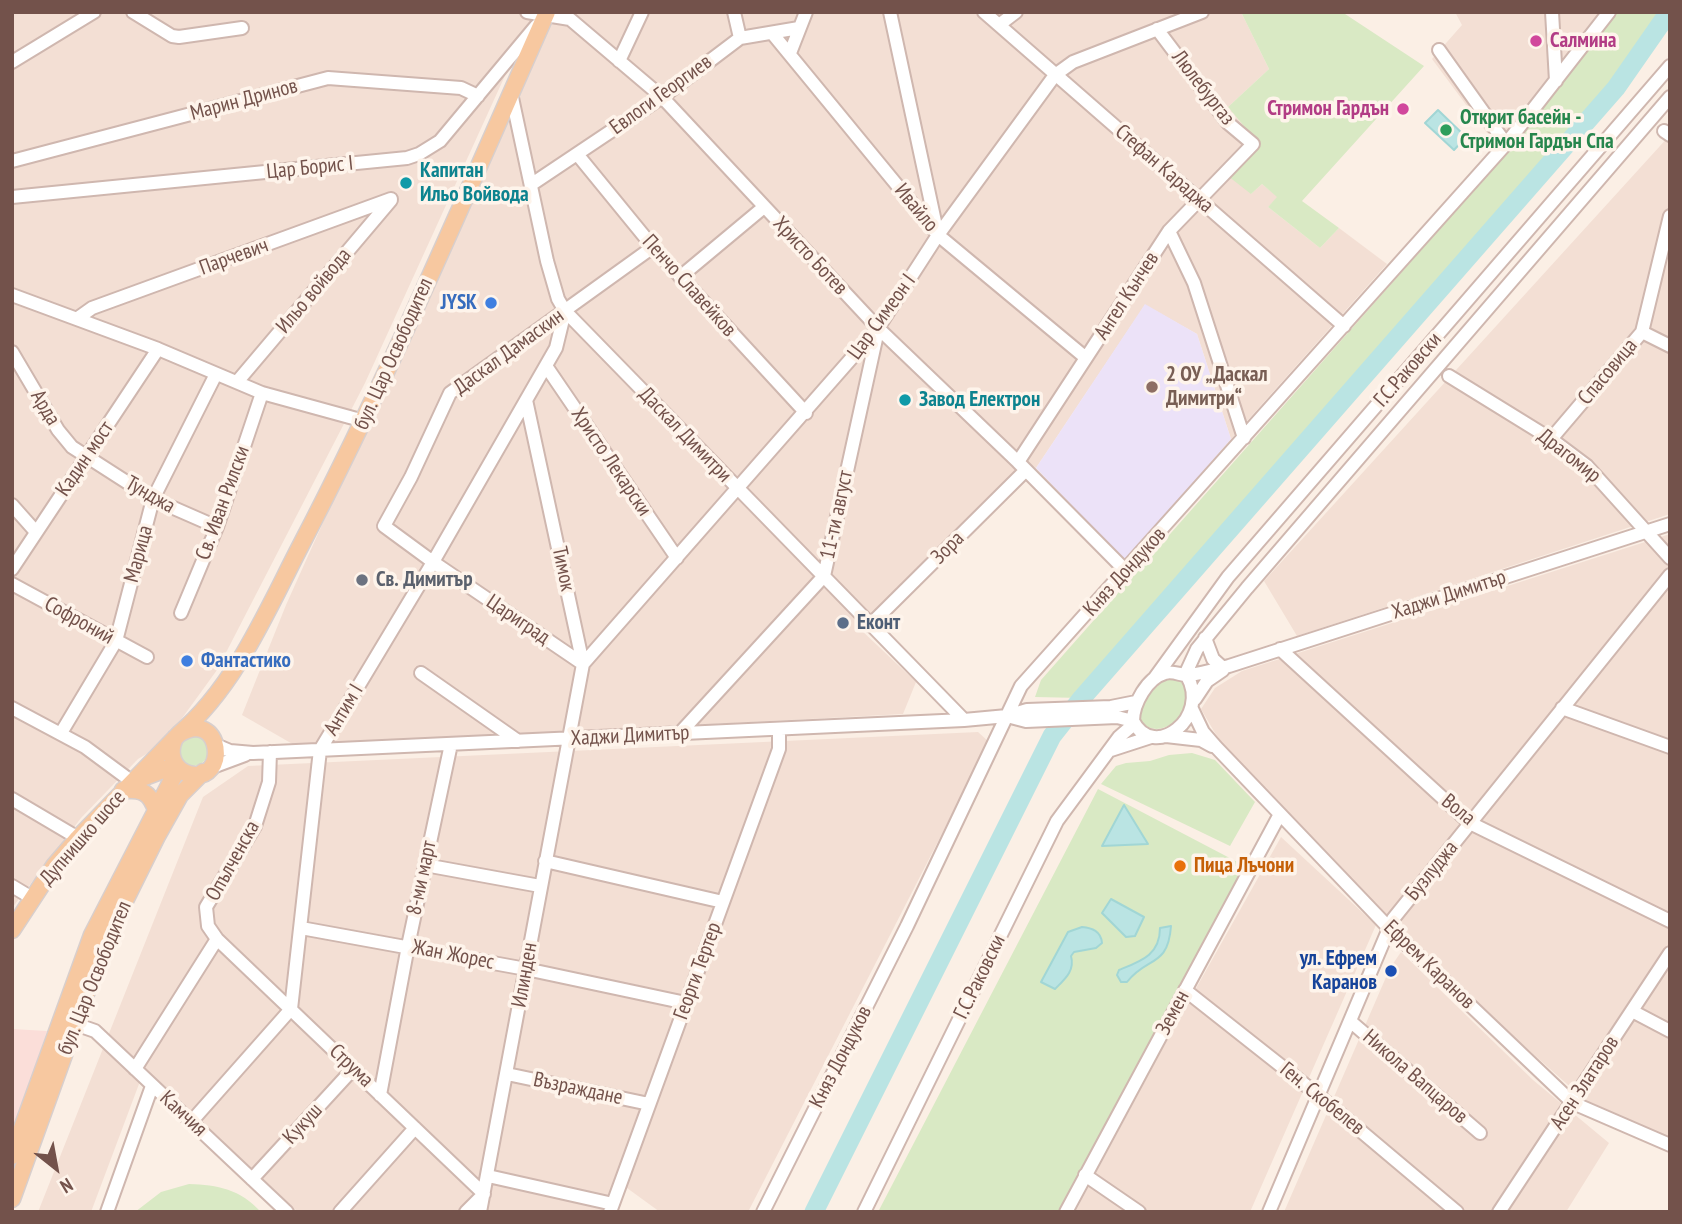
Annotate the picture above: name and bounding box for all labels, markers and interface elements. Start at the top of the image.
place label: Салмина [1550,28,1616,54]
marker: Салмина [1528,33,1544,49]
street label: Люлебургаз [1166,46,1240,130]
street label: Евлоги Георгиев [605,50,717,140]
street label: Марин Дринов [188,74,300,126]
place label: Стримон Гардън [1267,96,1389,122]
marker: Стримон Гардън [1395,101,1411,117]
place label: Открит басейн - Стримон Гардън Спа [1460,105,1614,155]
street label: Стефан Караджа [1110,119,1218,219]
marker: Открит басейн - Стримон Гардън Спа [1438,122,1454,138]
street label: Цар Борис I [265,151,355,185]
place label: Капитан Ильо Войвода [420,158,529,208]
marker: Капитан Ильо Войвода [398,175,414,191]
street label: Ивайло [889,179,943,237]
street label: Христо Ботев [767,212,853,300]
street label: Пенчо Славейков [637,230,741,342]
street label: Парчевич [196,233,272,281]
street label: Ильо войвода [271,243,357,339]
street label: Ангел Кънчев [1089,247,1165,345]
street label: Цар Симеон I [843,269,921,365]
street label: бул. Цар Освободител [349,274,439,434]
place label: JYSK [440,290,477,316]
marker: JYSK [483,295,499,311]
street label: Даскал Дамаскин [449,304,569,400]
street label: Г.С.Раковски [1369,328,1447,412]
street label: Спасовица [1573,334,1643,410]
place label: 2 ОУ „Даскал Димитри“ [1166,362,1268,412]
marker: 2 ОУ „Даскал Димитри“ [1144,379,1160,395]
street label: Даскал Димитри [633,382,737,488]
street label: Арда [25,386,65,430]
place label: Завод Електрон [919,387,1040,413]
marker: Завод Електрон [897,392,913,408]
street label: Христо Лекарски [565,403,657,521]
street label: Кадин мост [51,417,119,501]
street label: Драгомир [1532,424,1606,488]
street label: Св. Иван Рилски [191,442,255,564]
street label: 11-ти август [815,468,859,562]
street label: Тунджа [121,471,179,519]
street label: Княз Дондуков [1078,522,1172,622]
street label: Марица [119,523,159,585]
street label: Зора [926,526,970,570]
street label: Тимок [546,544,580,594]
street label: Хаджи Димитър [1389,565,1509,625]
place label: Св. Димитър [376,567,473,593]
marker: Св. Димитър [354,572,370,588]
street label: Цариград [481,590,555,650]
street label: Софроний [40,592,118,650]
place label: Еконт [857,610,900,636]
marker: Еконт [835,615,851,631]
place label: Фантастико [201,648,291,674]
marker: Фантастико [179,653,195,669]
street label: Антим I [319,680,369,740]
street label: Хаджи Димитър [570,720,690,752]
street label: Дупнишко шосе [35,785,131,891]
street label: Вола [1436,789,1480,831]
street label: Опълченска [201,817,265,905]
street label: Бузлуджа [1400,836,1464,906]
street label: 8-ми март [402,839,442,917]
place label: Пица Лъчони [1194,853,1294,879]
marker: Пица Лъчони [1172,858,1188,874]
street label: бул. Цар Освободител [53,898,137,1058]
street label: Ефрем Каранов [1378,915,1480,1015]
street label: Георги Тертер [669,919,727,1023]
street label: Г.С.Раковски [949,931,1011,1023]
street label: Жан Жорес [410,935,496,975]
street label: Илинден [507,941,543,1009]
place label: ул. Ефрем Каранов [1300,946,1377,996]
marker: ул. Ефрем Каранов [1383,963,1399,979]
street label: Земен [1151,987,1195,1039]
street label: Княз Дондуков [805,1002,877,1112]
street label: Никола Вапцаров [1357,1025,1473,1129]
street label: Асен Златаров [1545,1031,1625,1135]
street label: Струма [324,1039,378,1093]
street label: Ген. Скобелев [1275,1057,1369,1141]
street label: Възраждане [531,1067,625,1111]
street label: Камчия [154,1086,212,1142]
street label: Кукуш [278,1098,328,1150]
north arrow [21,1133,91,1203]
text: N [56,1173,77,1199]

